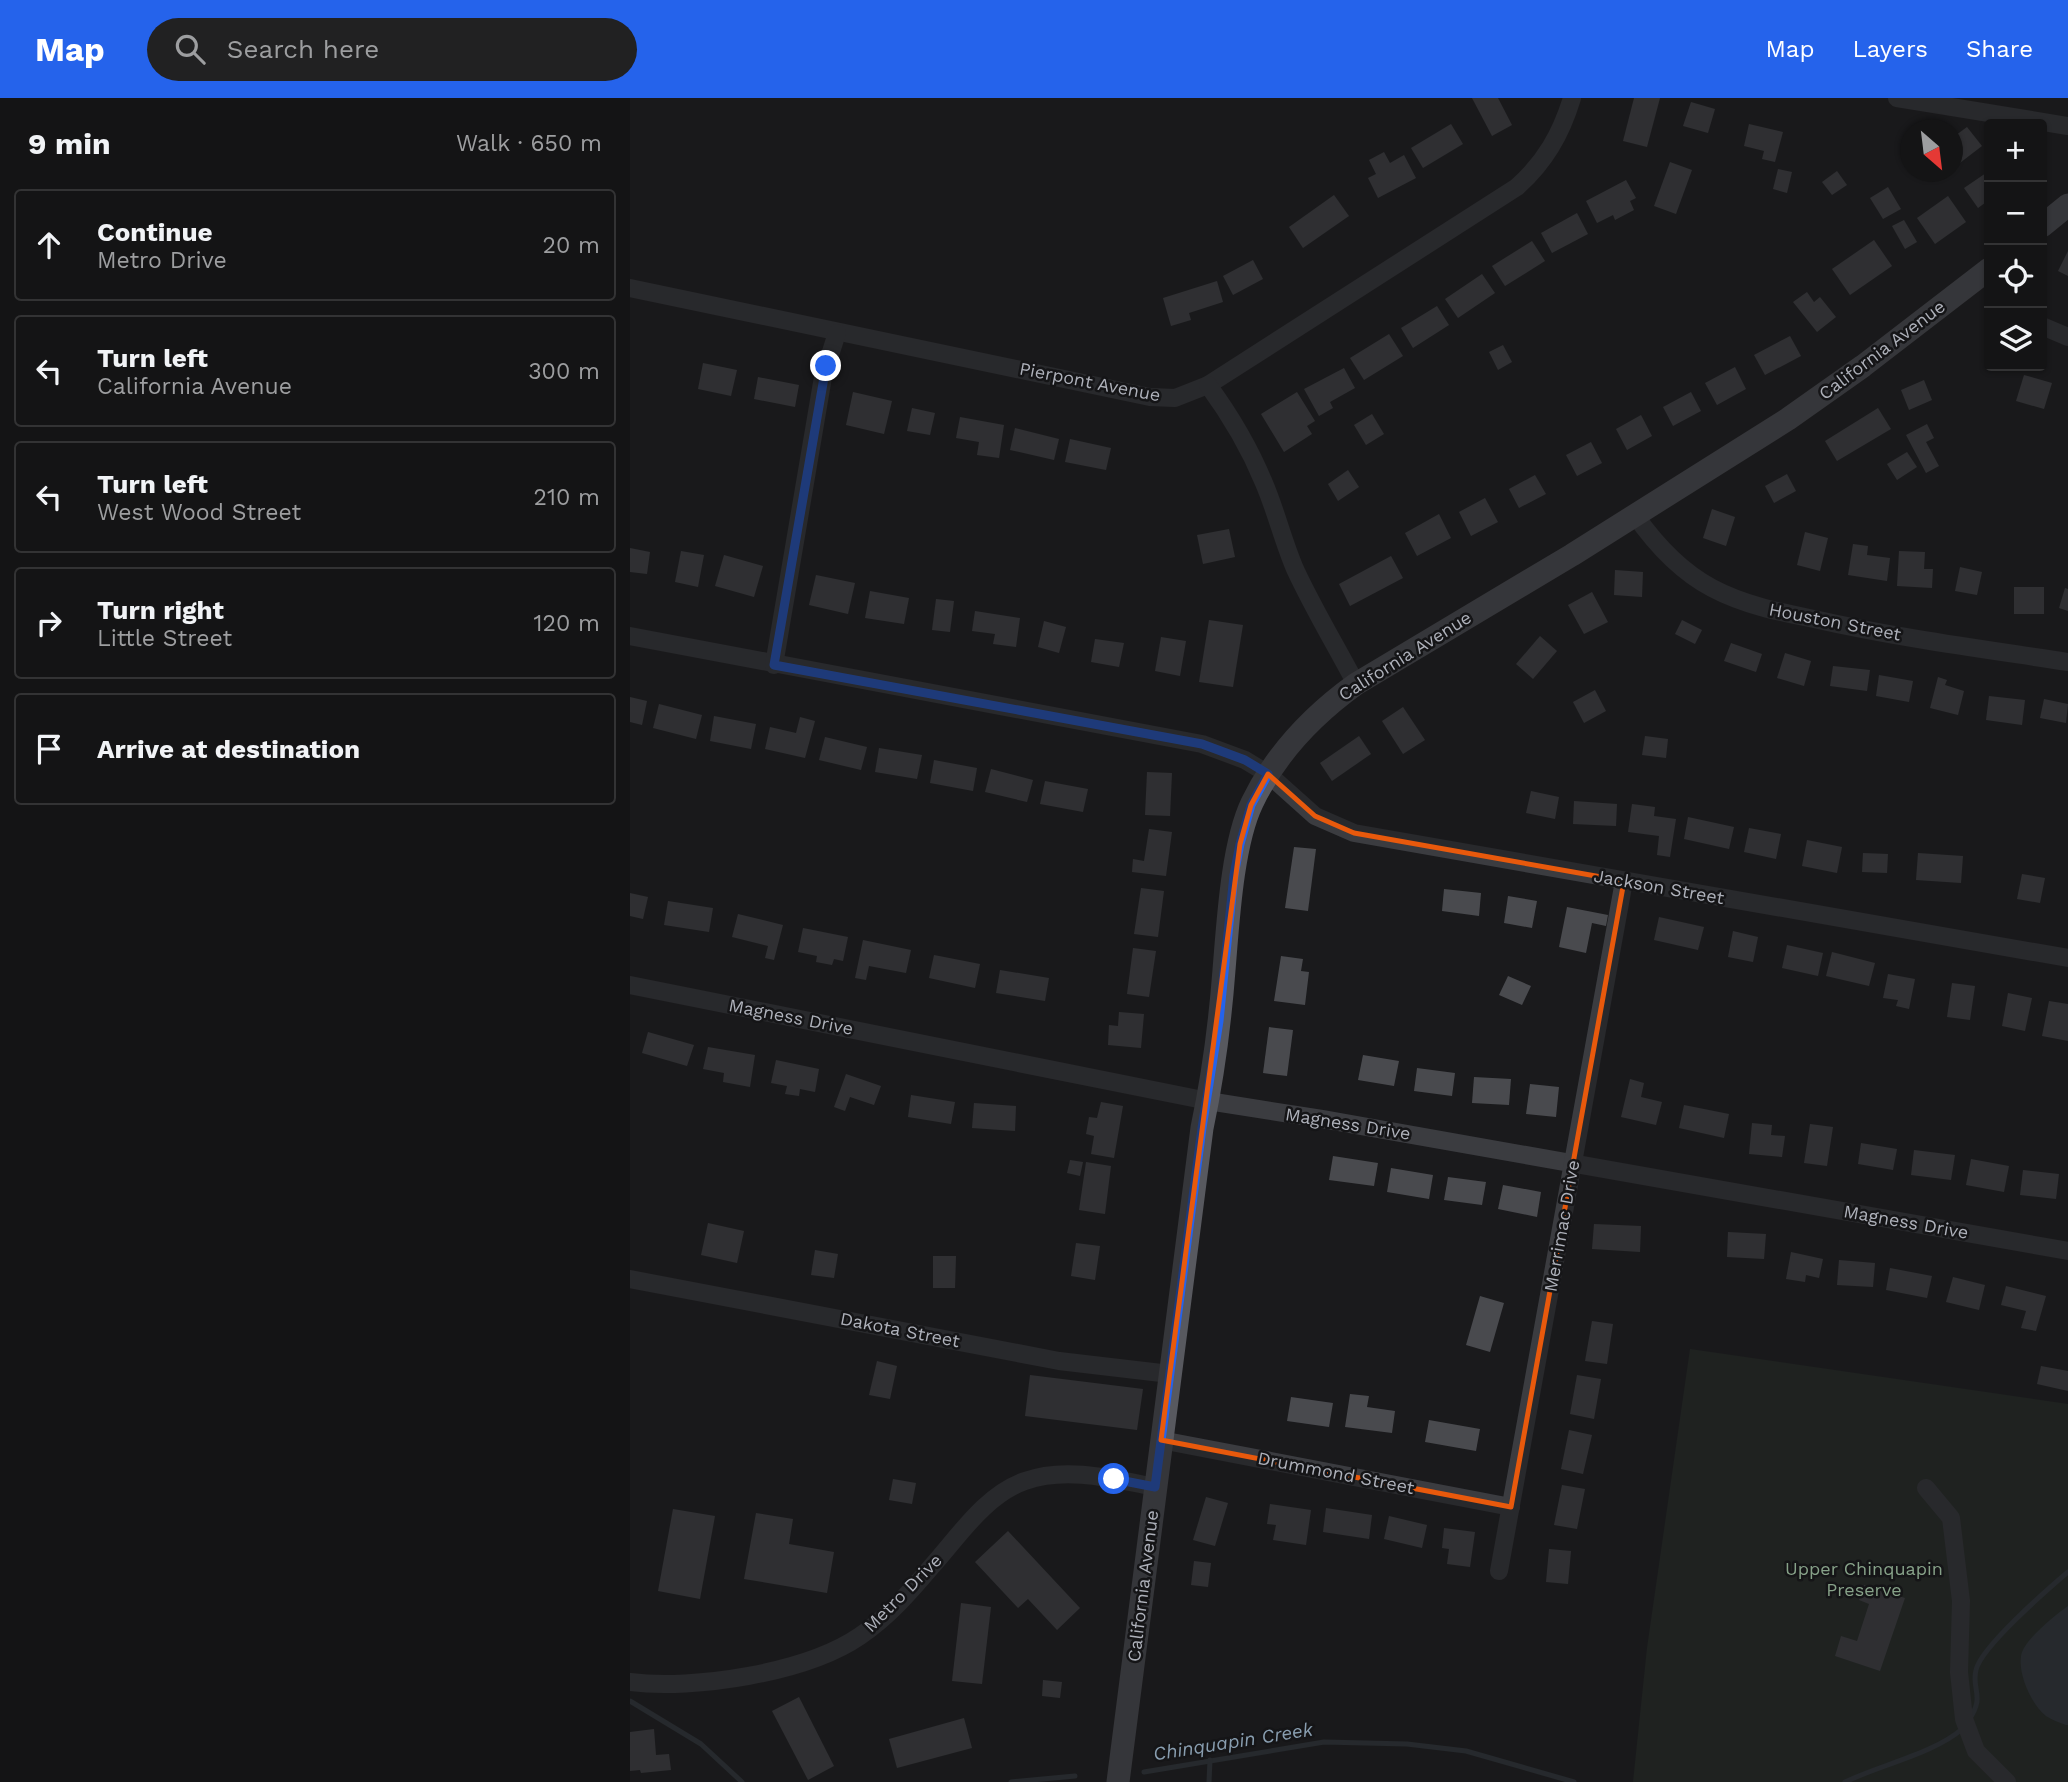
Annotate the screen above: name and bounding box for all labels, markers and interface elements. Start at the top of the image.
search box [147,18,637,81]
text: Map [35,30,105,69]
icon: search [171,30,209,68]
text: Search here [227,34,379,64]
text: Map [1766,35,1814,63]
text: Layers [1852,35,1928,63]
text: Share [1966,35,2033,63]
north arrow [1900,119,1963,182]
map controls [1984,119,2047,371]
button: + [1984,119,2047,182]
text: 9 min [28,126,111,161]
text: Walk · 650 m [456,130,602,157]
button: − [1984,182,2047,245]
text: Continue [97,217,213,247]
icon: ahead [30,226,68,264]
text: 20 m [543,232,600,259]
button: locate [1984,245,2047,308]
text: Metro Drive [97,247,227,274]
street label: California Avenue [1814,295,1949,404]
button: layers [1984,308,2047,371]
text: Turn left [97,343,208,373]
route end [810,350,841,381]
icon: left [30,352,68,390]
text: 300 m [528,358,600,385]
street label: Pierpont Avenue [1018,358,1162,405]
text: California Avenue [97,373,292,400]
text: Turn left [97,469,208,499]
icon: left [30,478,68,516]
text: 210 m [534,484,600,511]
text: West Wood Street [97,499,301,526]
text: Turn right [97,595,224,625]
street label: Houston Street [1767,598,1903,645]
icon: right [30,604,68,642]
street label: California Avenue [1334,606,1475,705]
text: 120 m [534,610,600,637]
text: Little Street [97,625,232,652]
icon: arrive [30,730,68,768]
text: Arrive at destination [97,734,360,764]
street label: Jackson Street [1592,865,1726,908]
street label: Magness Drive [727,994,855,1039]
street label: Magness Drive [1284,1103,1412,1144]
street label: Merrimac Drive [1540,1158,1583,1293]
street label: Magness Drive [1842,1200,1970,1243]
street label: Dakota Street [839,1308,962,1351]
street label: Drummond Street [1256,1447,1417,1498]
route start [1098,1463,1129,1494]
street label: California Avenue [1123,1509,1162,1663]
street label: Metro Drive [859,1549,946,1636]
park label: Upper Chinquapin Preserve [1785,1558,1943,1600]
water label: Chinquapin Creek [1152,1717,1315,1765]

